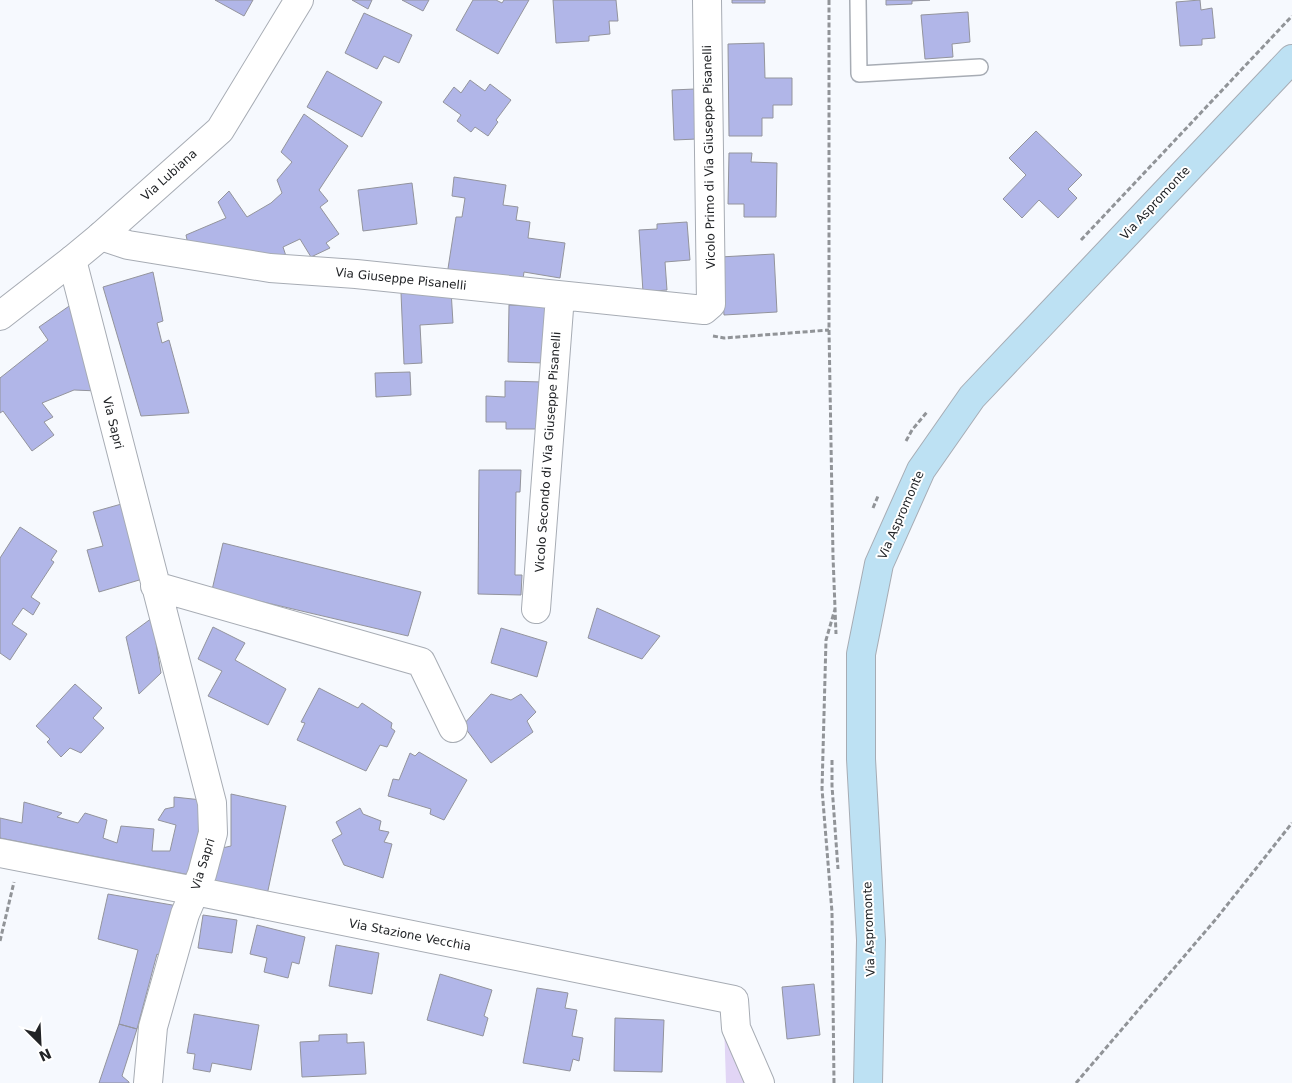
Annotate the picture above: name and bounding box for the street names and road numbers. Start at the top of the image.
street label: Vicolo Primo di Via Giuseppe Pisanelli [700,45,718,269]
street label: Via Lubiana [138,146,200,204]
street label: Via Aspromonte [1117,163,1193,243]
street label: Via Giuseppe Pisanelli [335,265,467,293]
street label: Vicolo Secondo di Via Giuseppe Pisanelli [533,331,563,573]
street label: Via Sapri [100,395,126,451]
street label: Via Aspromonte [875,469,927,561]
street label: Via Sapri [189,836,217,892]
street label: Via Aspromonte [860,881,878,977]
street label: Via Stazione Vecchia [348,916,472,954]

